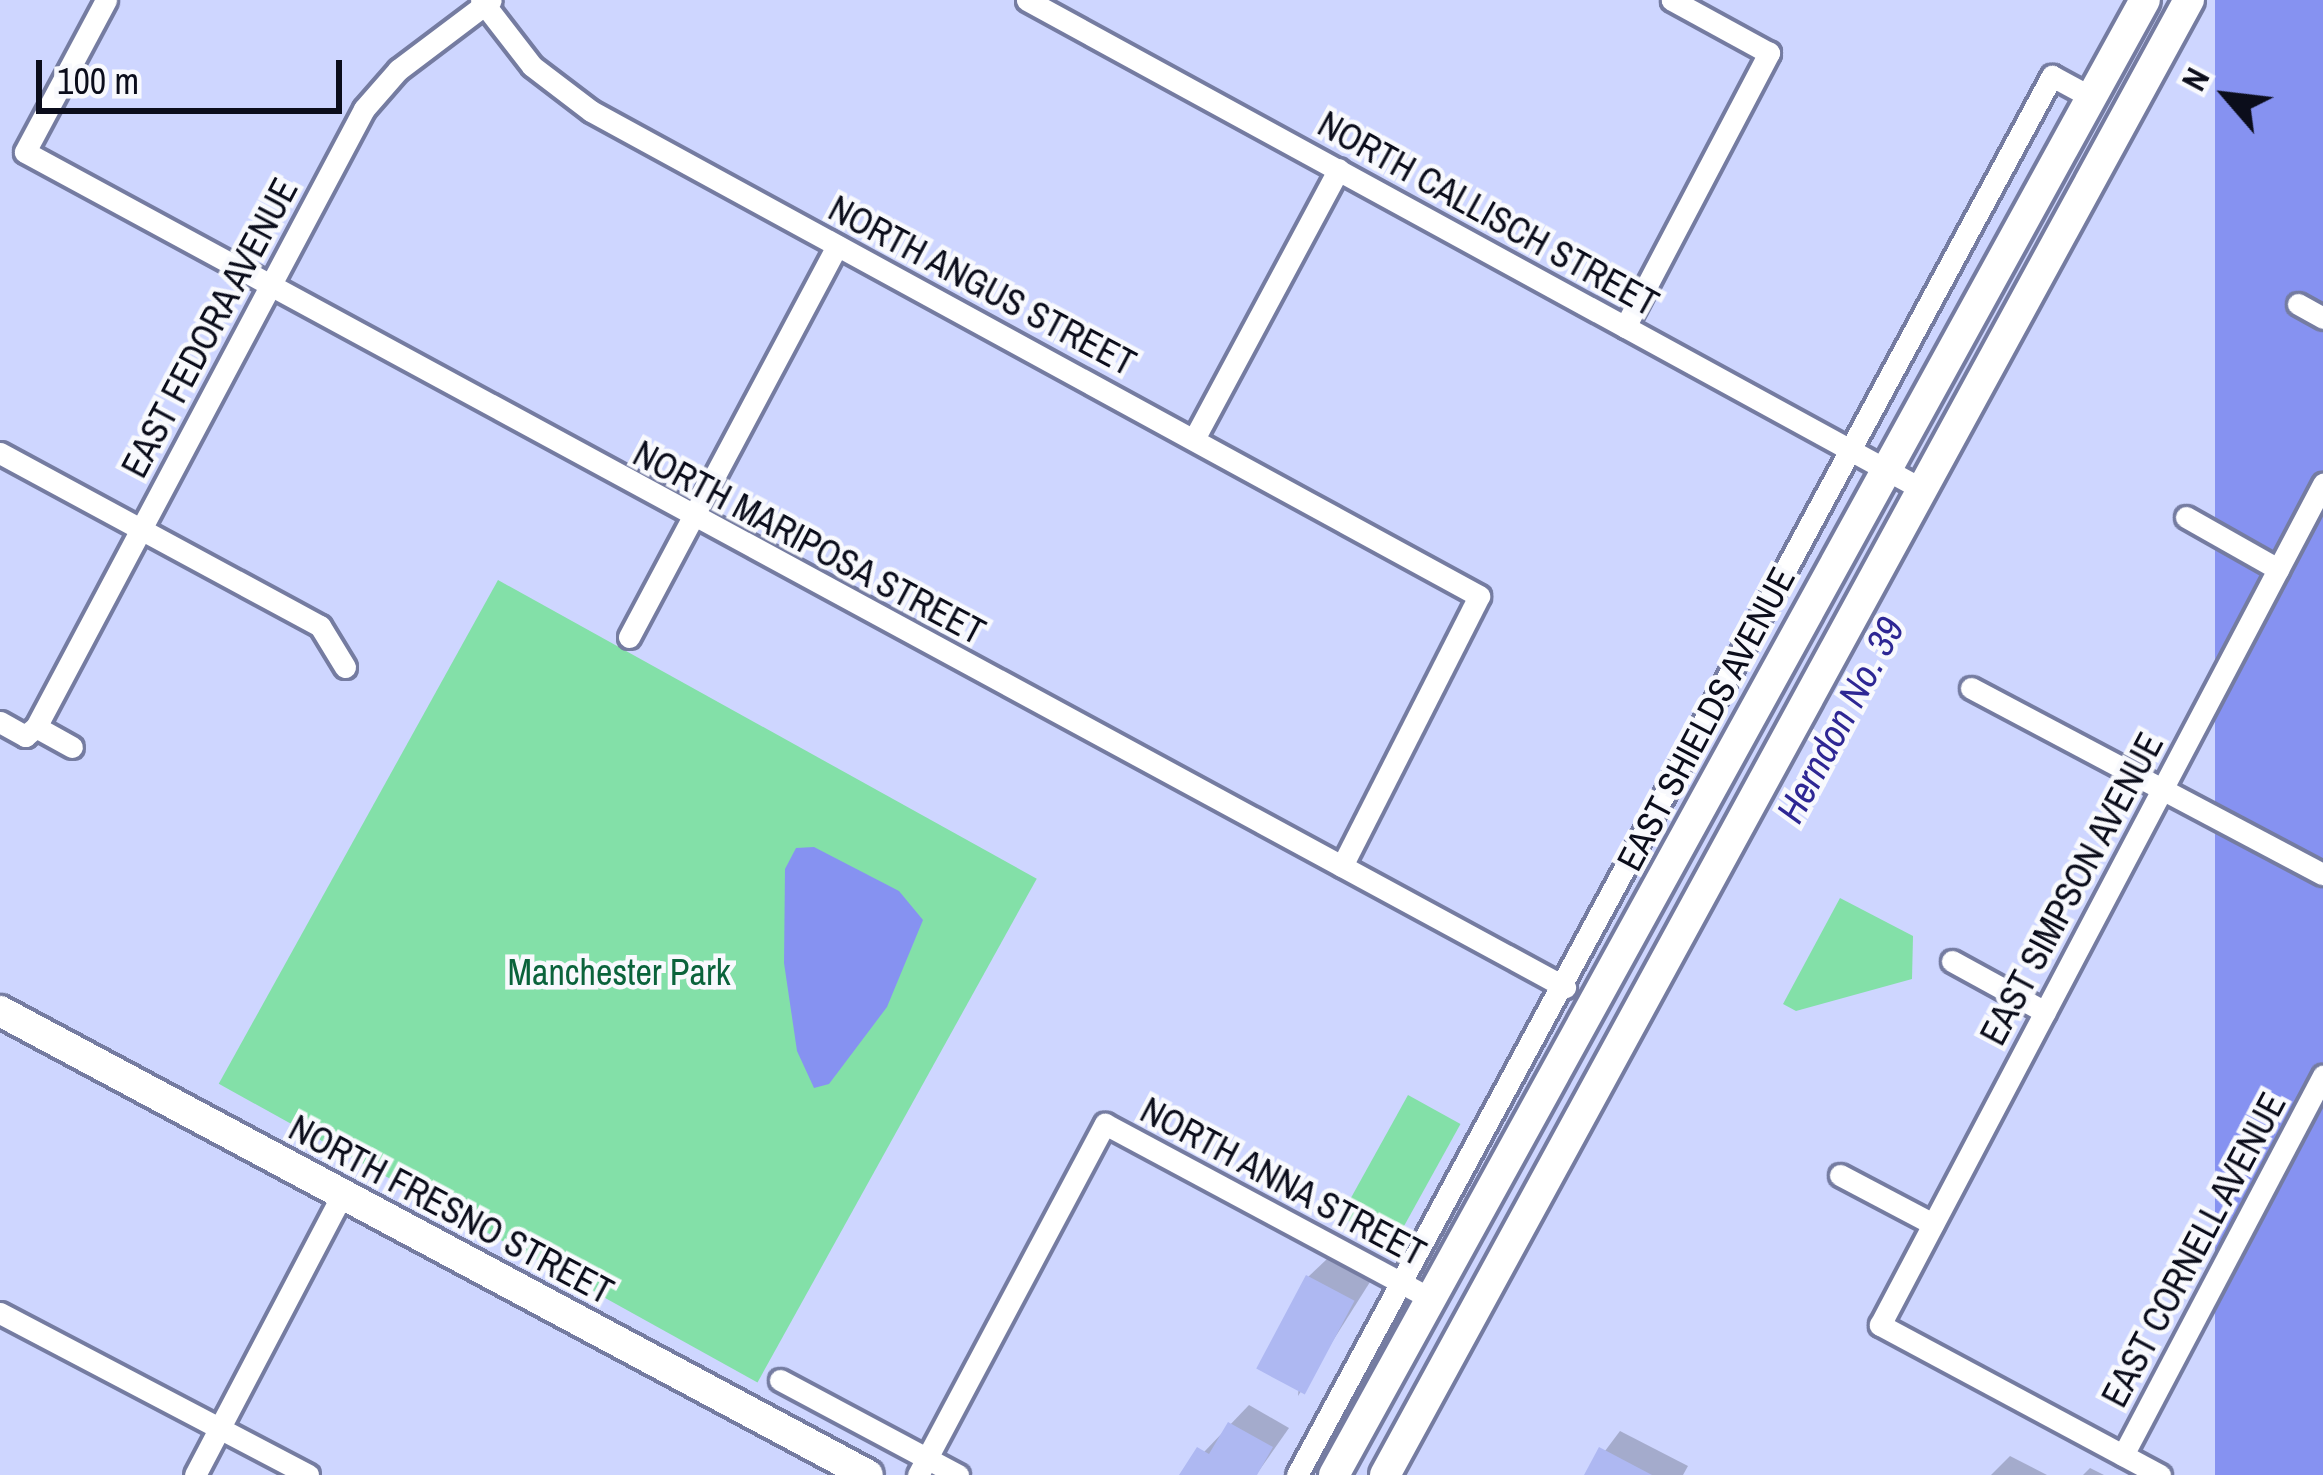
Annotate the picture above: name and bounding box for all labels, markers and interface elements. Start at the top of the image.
scale bar [42,36,348,110]
north arrow [2167,36,2287,156]
text: 100 m [57,57,139,105]
text: N [2171,60,2219,98]
street label: NORTH CALLISCH STREET [1311,103,1665,325]
street label: EAST FEDORA AVENUE [112,170,308,486]
street label: NORTH ANGUS STREET [821,187,1143,385]
street label: NORTH MARIPOSA STREET [625,432,993,654]
street label: EAST SHIELDS AVENUE [1607,559,1805,879]
water label: Herndon No. 39 [1766,609,1914,831]
street label: EAST SIMPSON AVENUE [1971,725,2173,1053]
park label: Manchester Park [507,951,731,995]
street label: EAST CORNELL AVENUE [2092,1084,2296,1416]
street label: NORTH ANNA STREET [1132,1088,1434,1276]
street label: NORTH FRESNO STREET [282,1106,620,1314]

